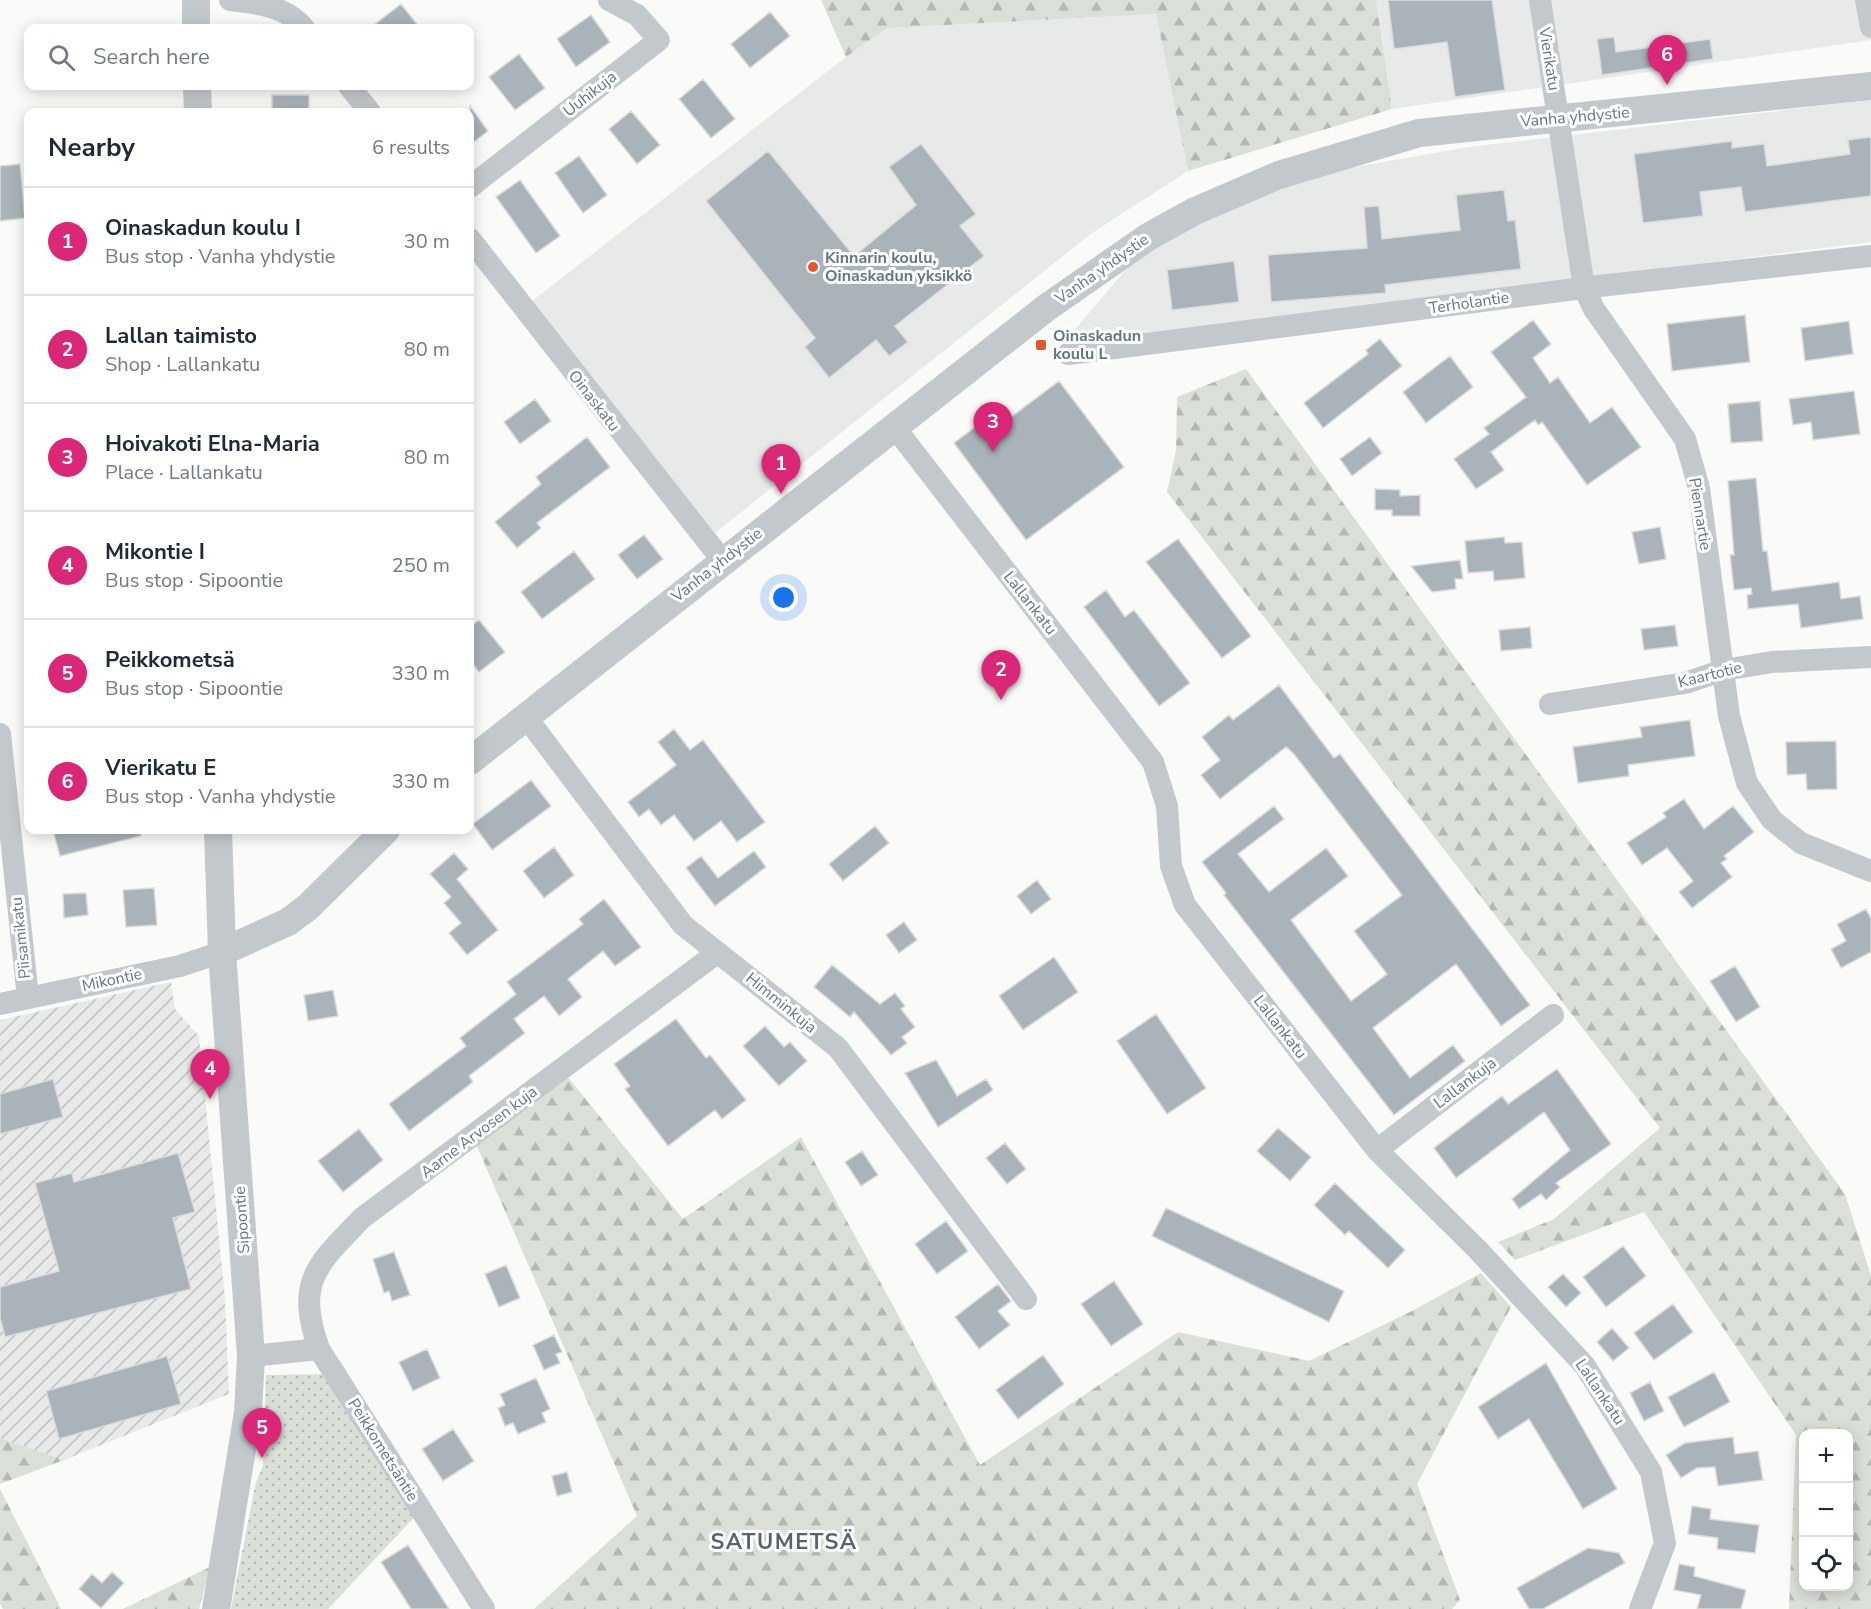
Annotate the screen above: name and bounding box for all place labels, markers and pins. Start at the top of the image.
pin: 6 [1648,36,1686,85]
place label: Kinnarin koulu, Oinaskadun yksikkö [825,247,972,287]
marker: Kinnarin koulu, Oinaskadun yksikkö [806,260,820,274]
place label: Oinaskadun koulu L [1053,325,1141,365]
marker: Oinaskadun koulu L [1034,338,1048,352]
pin: 3 [974,402,1012,452]
pin: 1 [762,444,800,494]
pin: 2 [982,650,1020,700]
pin: 4 [190,1050,230,1099]
pin: 5 [242,1408,282,1458]

